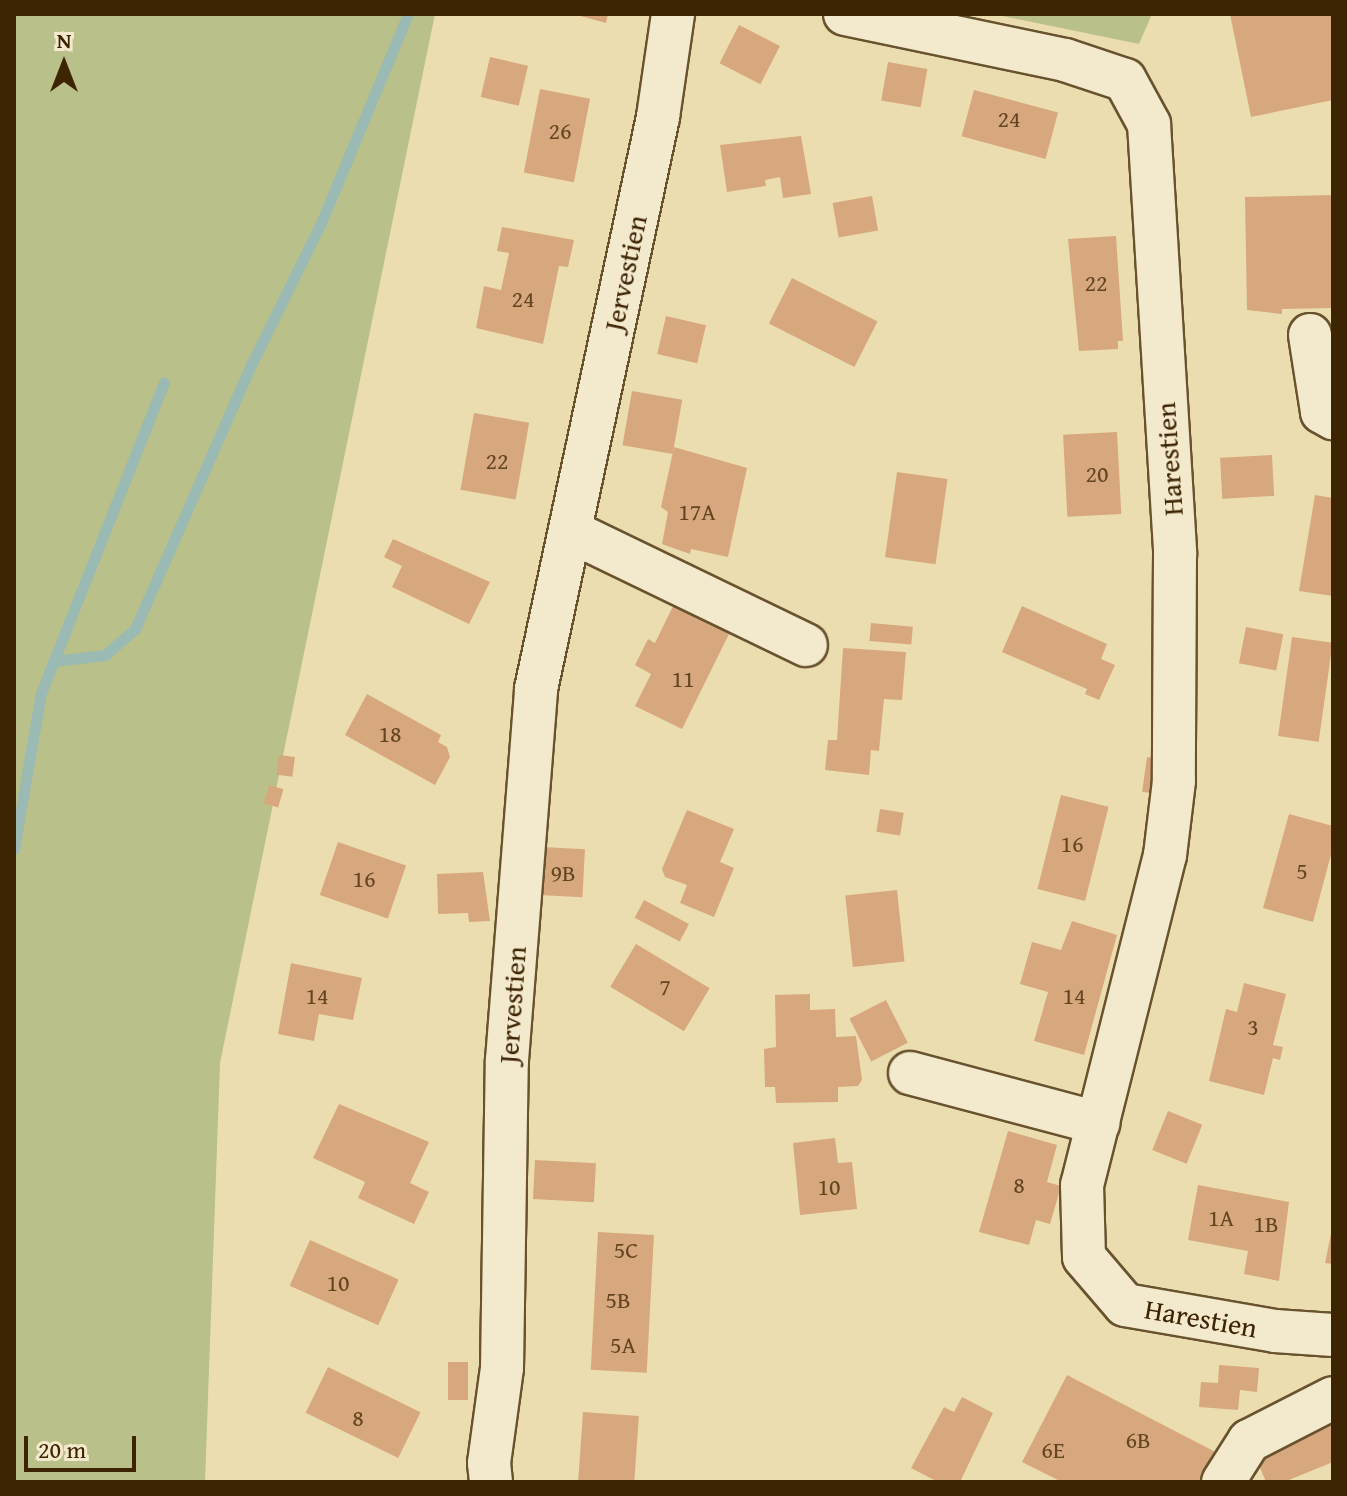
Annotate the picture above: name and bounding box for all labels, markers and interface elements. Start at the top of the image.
north arrow [24,24,104,104]
text: N [57,24,71,56]
house number: 24 [997,105,1021,133]
house number: 26 [548,117,572,145]
street label: Jervestien [596,212,654,334]
house number: 22 [1084,269,1108,297]
house number: 24 [511,285,535,313]
street label: Harestien [1148,401,1190,517]
house number: 22 [485,447,509,475]
house number: 20 [1085,460,1109,488]
house number: 17A [678,498,716,526]
house number: 11 [671,665,695,693]
house number: 18 [378,720,402,748]
house number: 16 [1060,830,1084,858]
house number: 5 [1296,857,1308,885]
house number: 9B [550,859,576,887]
house number: 16 [352,865,376,893]
street label: Jervestien [491,945,533,1065]
house number: 7 [659,973,671,1001]
house number: 14 [305,982,329,1010]
house number: 14 [1062,982,1086,1010]
house number: 3 [1247,1013,1259,1041]
house number: 8 [1013,1171,1025,1199]
house number: 10 [817,1173,841,1201]
house number: 1A [1208,1204,1234,1232]
house number: 1B [1253,1210,1279,1238]
house number: 5C [614,1236,638,1264]
house number: 10 [326,1269,350,1297]
house number: 5B [605,1286,631,1314]
street label: Harestien [1142,1292,1260,1344]
house number: 5A [610,1331,636,1359]
house number: 8 [352,1404,364,1432]
scale bar [28,1420,140,1470]
house number: 6B [1125,1426,1151,1454]
text: 20 m [38,1432,86,1467]
house number: 6E [1041,1436,1065,1464]

